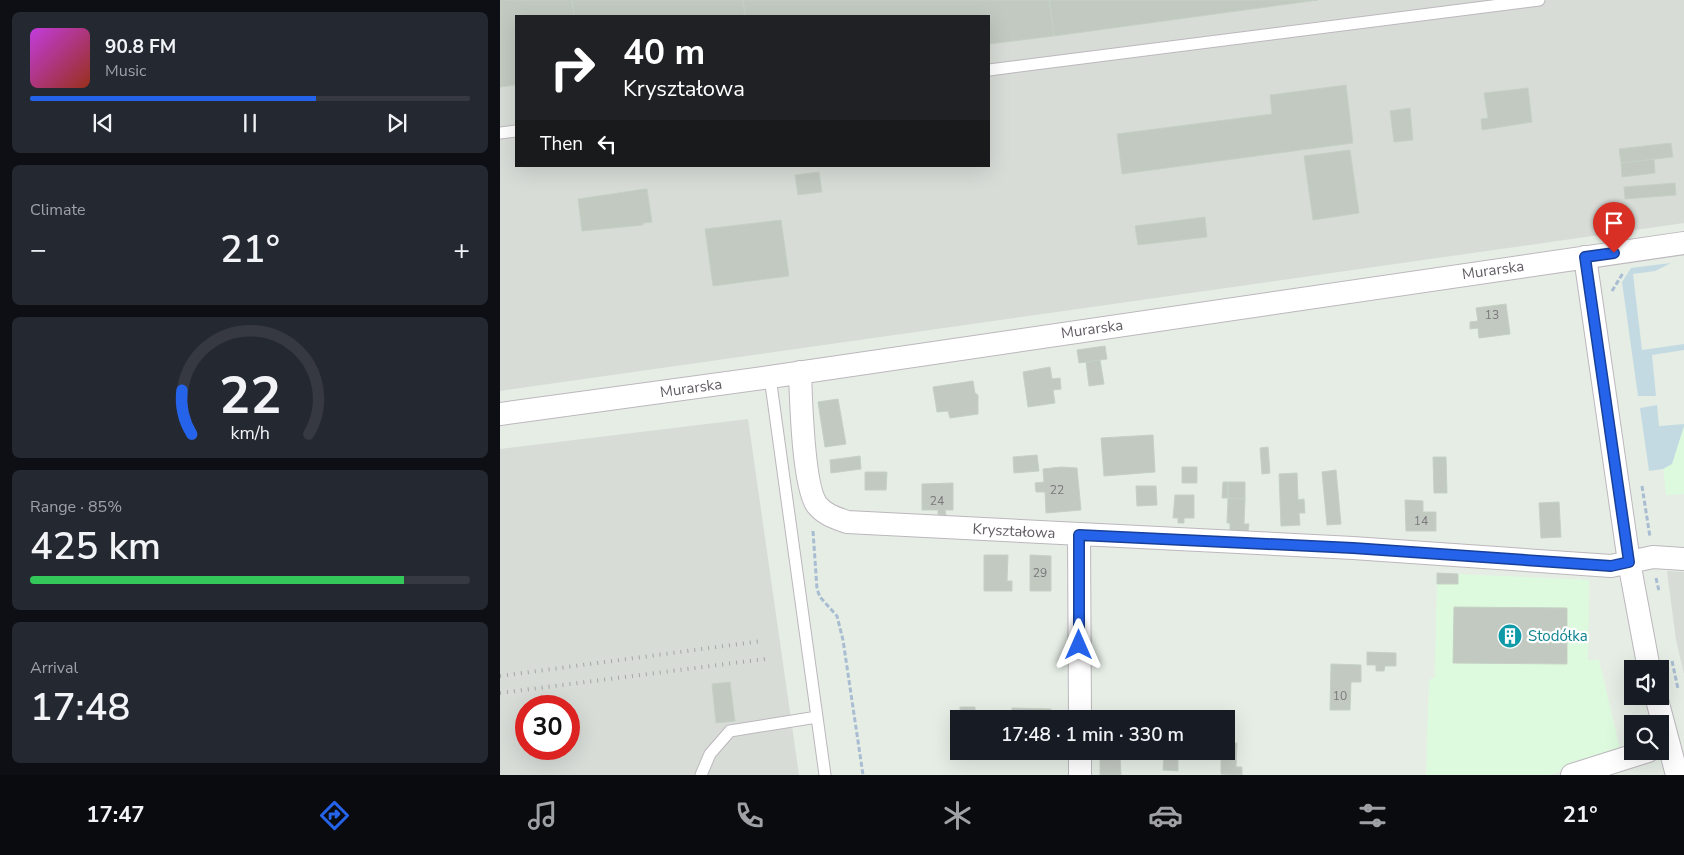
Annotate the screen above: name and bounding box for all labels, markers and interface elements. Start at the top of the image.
text: 40 m [623,29,705,76]
text: 90.8 FM [105,34,176,60]
icon: right [540,35,605,100]
text: Music [105,60,146,82]
text: Kryształowa [623,74,745,104]
icon: previous [89,109,117,137]
icon: pause [236,109,264,137]
icon: next [383,109,411,137]
icon: left [593,130,621,158]
text: Then [540,131,583,157]
text: Climate [30,199,85,221]
pin [1593,202,1635,253]
icon: arrive [1600,209,1628,237]
text: 21° [220,224,280,275]
text: − [30,231,47,269]
text: + [453,231,470,269]
street label: Murarska [1461,256,1525,284]
house number: 13 [1485,307,1499,323]
street label: Murarska [1060,315,1124,343]
text: 22 [219,360,281,431]
street label: Murarska [659,374,723,402]
text: km/h [230,421,270,445]
house number: 22 [1050,482,1064,498]
house number: 24 [930,493,944,509]
text: Range · 85% [30,496,122,518]
house number: 14 [1414,513,1428,529]
street label: Kryształowa [972,519,1056,543]
text: 425 km [30,521,161,572]
house number: 29 [1033,565,1047,581]
position arrow [1052,618,1104,670]
building icon: Stodółka [1497,623,1523,649]
place label: Stodółka [1528,626,1588,646]
text: Arrival [30,657,78,679]
map controls [1624,660,1669,760]
button: sound [1624,660,1669,705]
text: 17:48 [30,682,130,733]
house number: 10 [1333,688,1347,704]
speed limit sign: 30 [515,695,580,760]
button: search [1624,715,1669,760]
text: 17:48 · 1 min · 330 m [1001,722,1184,748]
icon: directions [317,798,352,833]
icon: music [525,798,560,833]
icon: phone [732,798,767,833]
icon: climate [940,798,975,833]
icon: car [1148,798,1183,833]
icon: filters [1355,798,1390,833]
text: 17:47 [86,800,145,830]
text: 21° [1563,800,1598,830]

